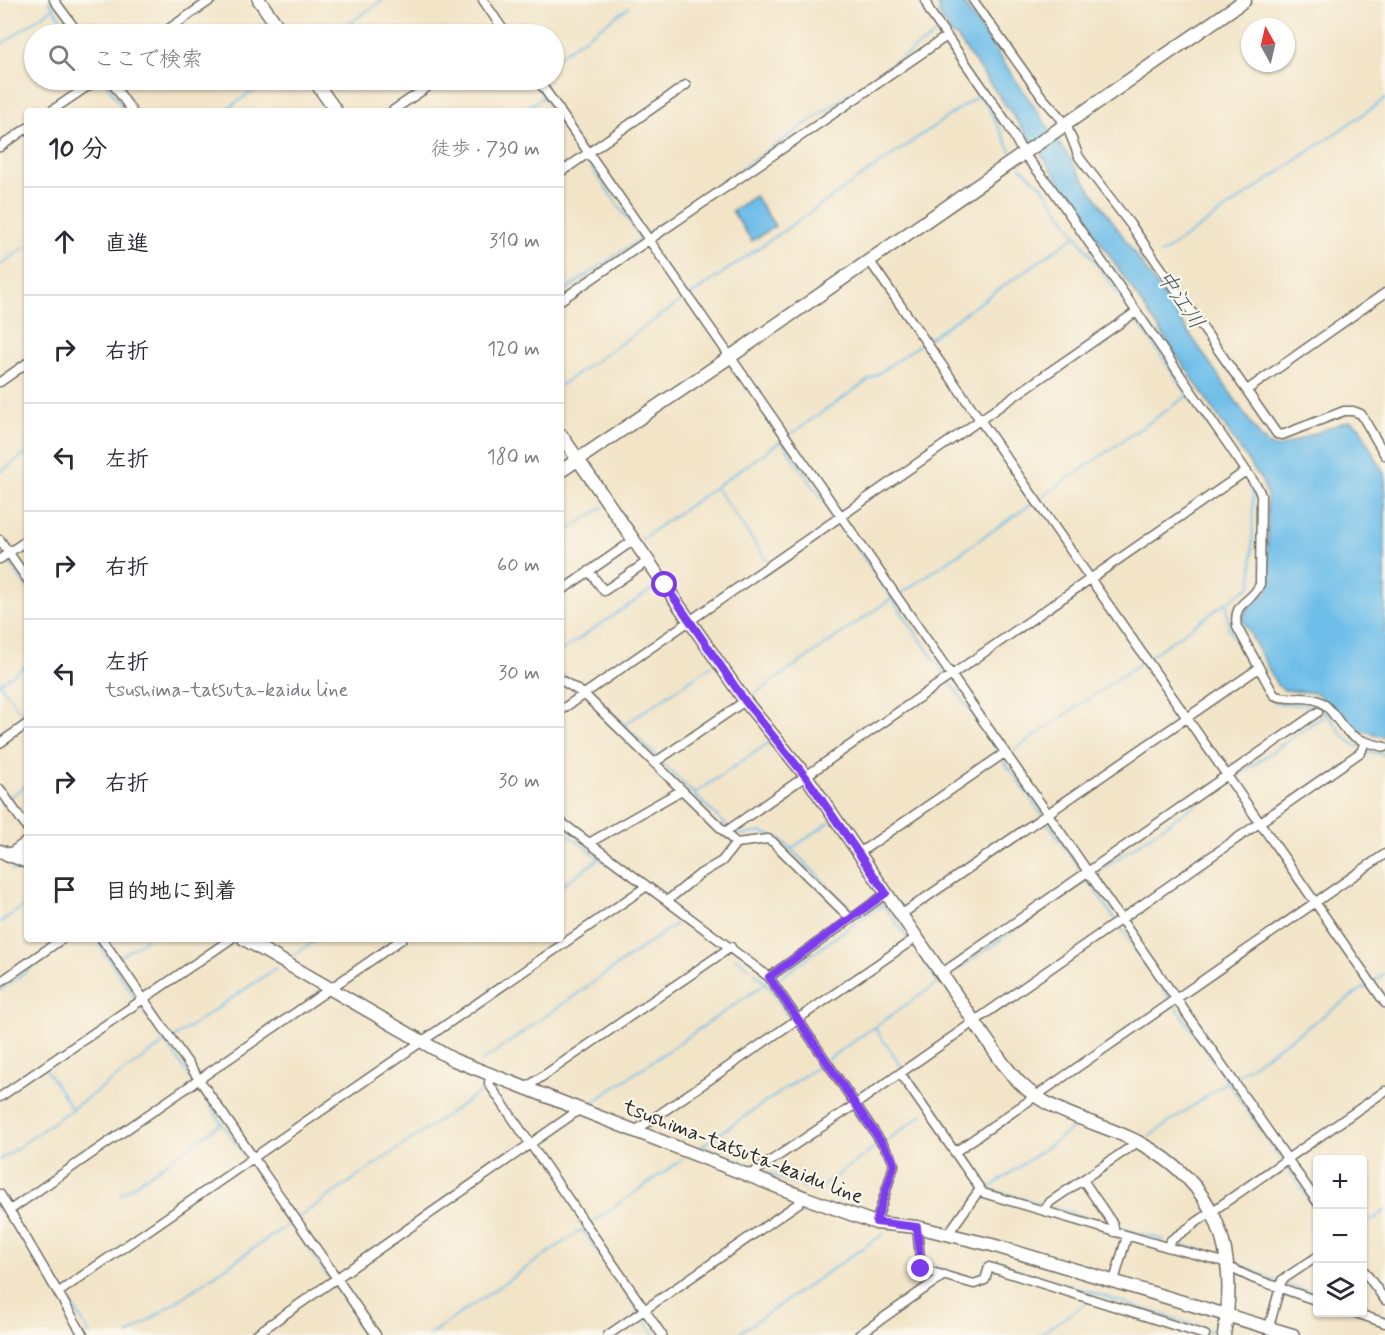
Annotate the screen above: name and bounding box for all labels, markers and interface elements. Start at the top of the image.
north arrow [1241,18,1295,72]
search box [24,24,564,90]
icon: search [45,41,78,74]
text: ここで検索 [93,46,203,74]
text: 10 分 [48,133,108,167]
text: 徒歩 · 730 m [431,136,540,163]
icon: ahead [48,225,81,258]
text: 310 m [489,228,540,255]
text: 直進 [105,230,149,258]
water label: 中江川 [1150,265,1210,335]
icon: right [48,333,81,366]
text: 120 m [487,336,540,363]
text: 右折 [105,338,149,366]
icon: left [48,441,81,474]
text: 180 m [487,444,540,471]
text: 左折 [105,446,149,474]
icon: right [48,549,81,582]
text: 60 m [497,552,540,579]
text: 右折 [105,554,149,582]
route start [651,571,677,597]
text: 左折 [105,649,149,677]
icon: left [48,657,81,690]
text: 30 m [498,660,540,687]
text: tsushima-tatsuta-kaidu line [105,677,348,704]
icon: right [48,765,81,798]
text: 30 m [498,768,540,795]
text: 右折 [105,770,149,798]
icon: arrive [48,873,81,906]
text: 目的地に到着 [105,878,237,906]
street label: tsushima-tatsuta-kaidu line [618,1093,867,1211]
map controls [1313,1155,1367,1317]
button: + [1313,1155,1367,1209]
button: − [1313,1209,1367,1263]
route end [907,1255,933,1281]
button: layers [1313,1263,1367,1317]

